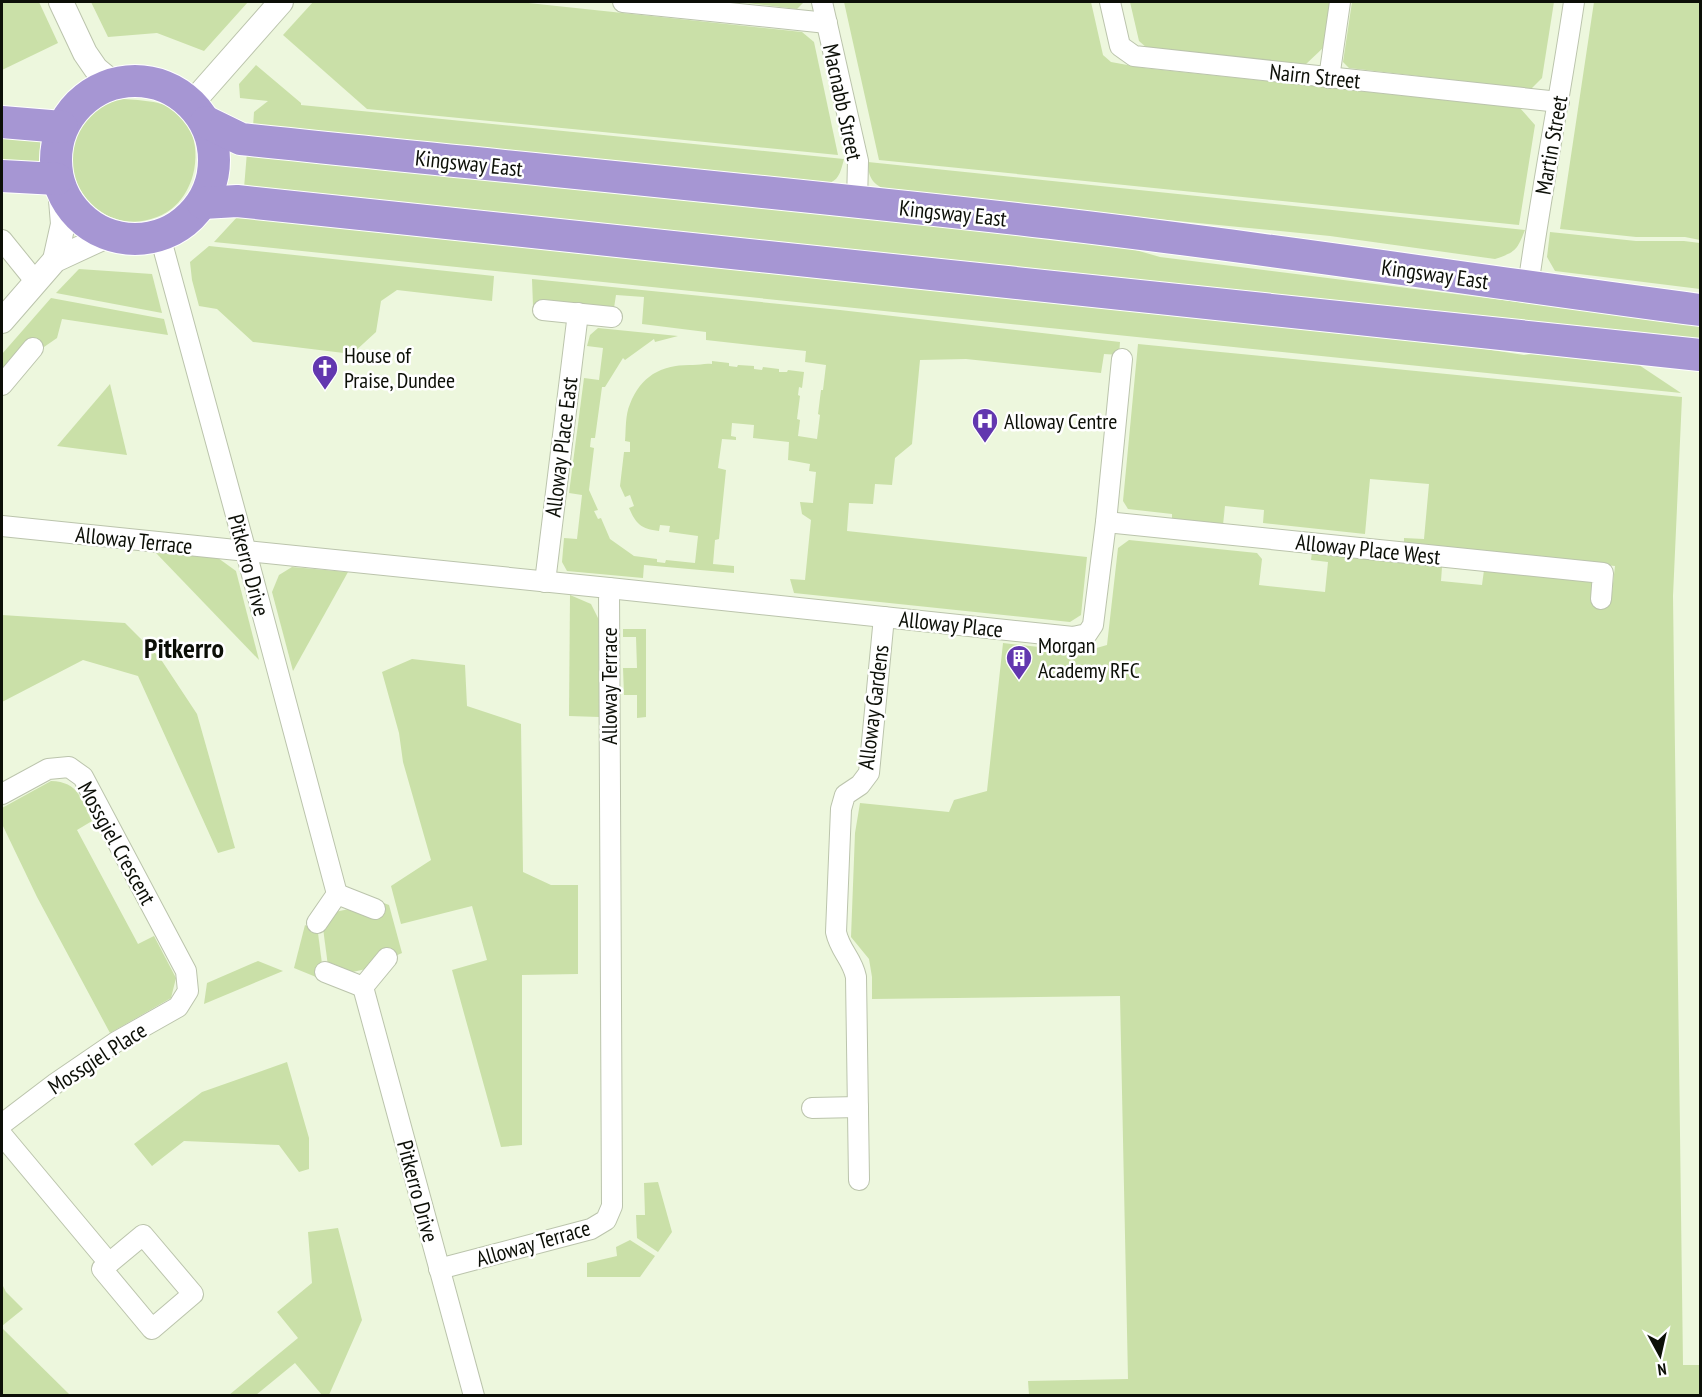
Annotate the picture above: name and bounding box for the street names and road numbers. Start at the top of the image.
street label: Macnabb Street [817,41,869,163]
street label: Nairn Street [1268,57,1362,95]
street label: Martin Street [1529,93,1573,197]
street label: Kingsway East [414,143,524,183]
street label: Kingsway East [898,193,1008,233]
street label: Kingsway East [1380,253,1490,295]
street label: Alloway Place East [539,375,583,519]
street label: Pitkerro Drive [222,511,276,619]
street label: Alloway Terrace [74,520,194,560]
street label: Alloway Place West [1294,527,1442,571]
street label: Alloway Place [898,605,1004,643]
street label: Alloway Terrace [595,627,623,745]
street label: Alloway Gardens [851,643,895,771]
street label: Mossgiel Crescent [72,777,162,909]
street label: Mossgiel Place [42,1016,152,1100]
street label: Pitkerro Drive [391,1137,445,1245]
street label: Alloway Terrace [473,1213,593,1273]

